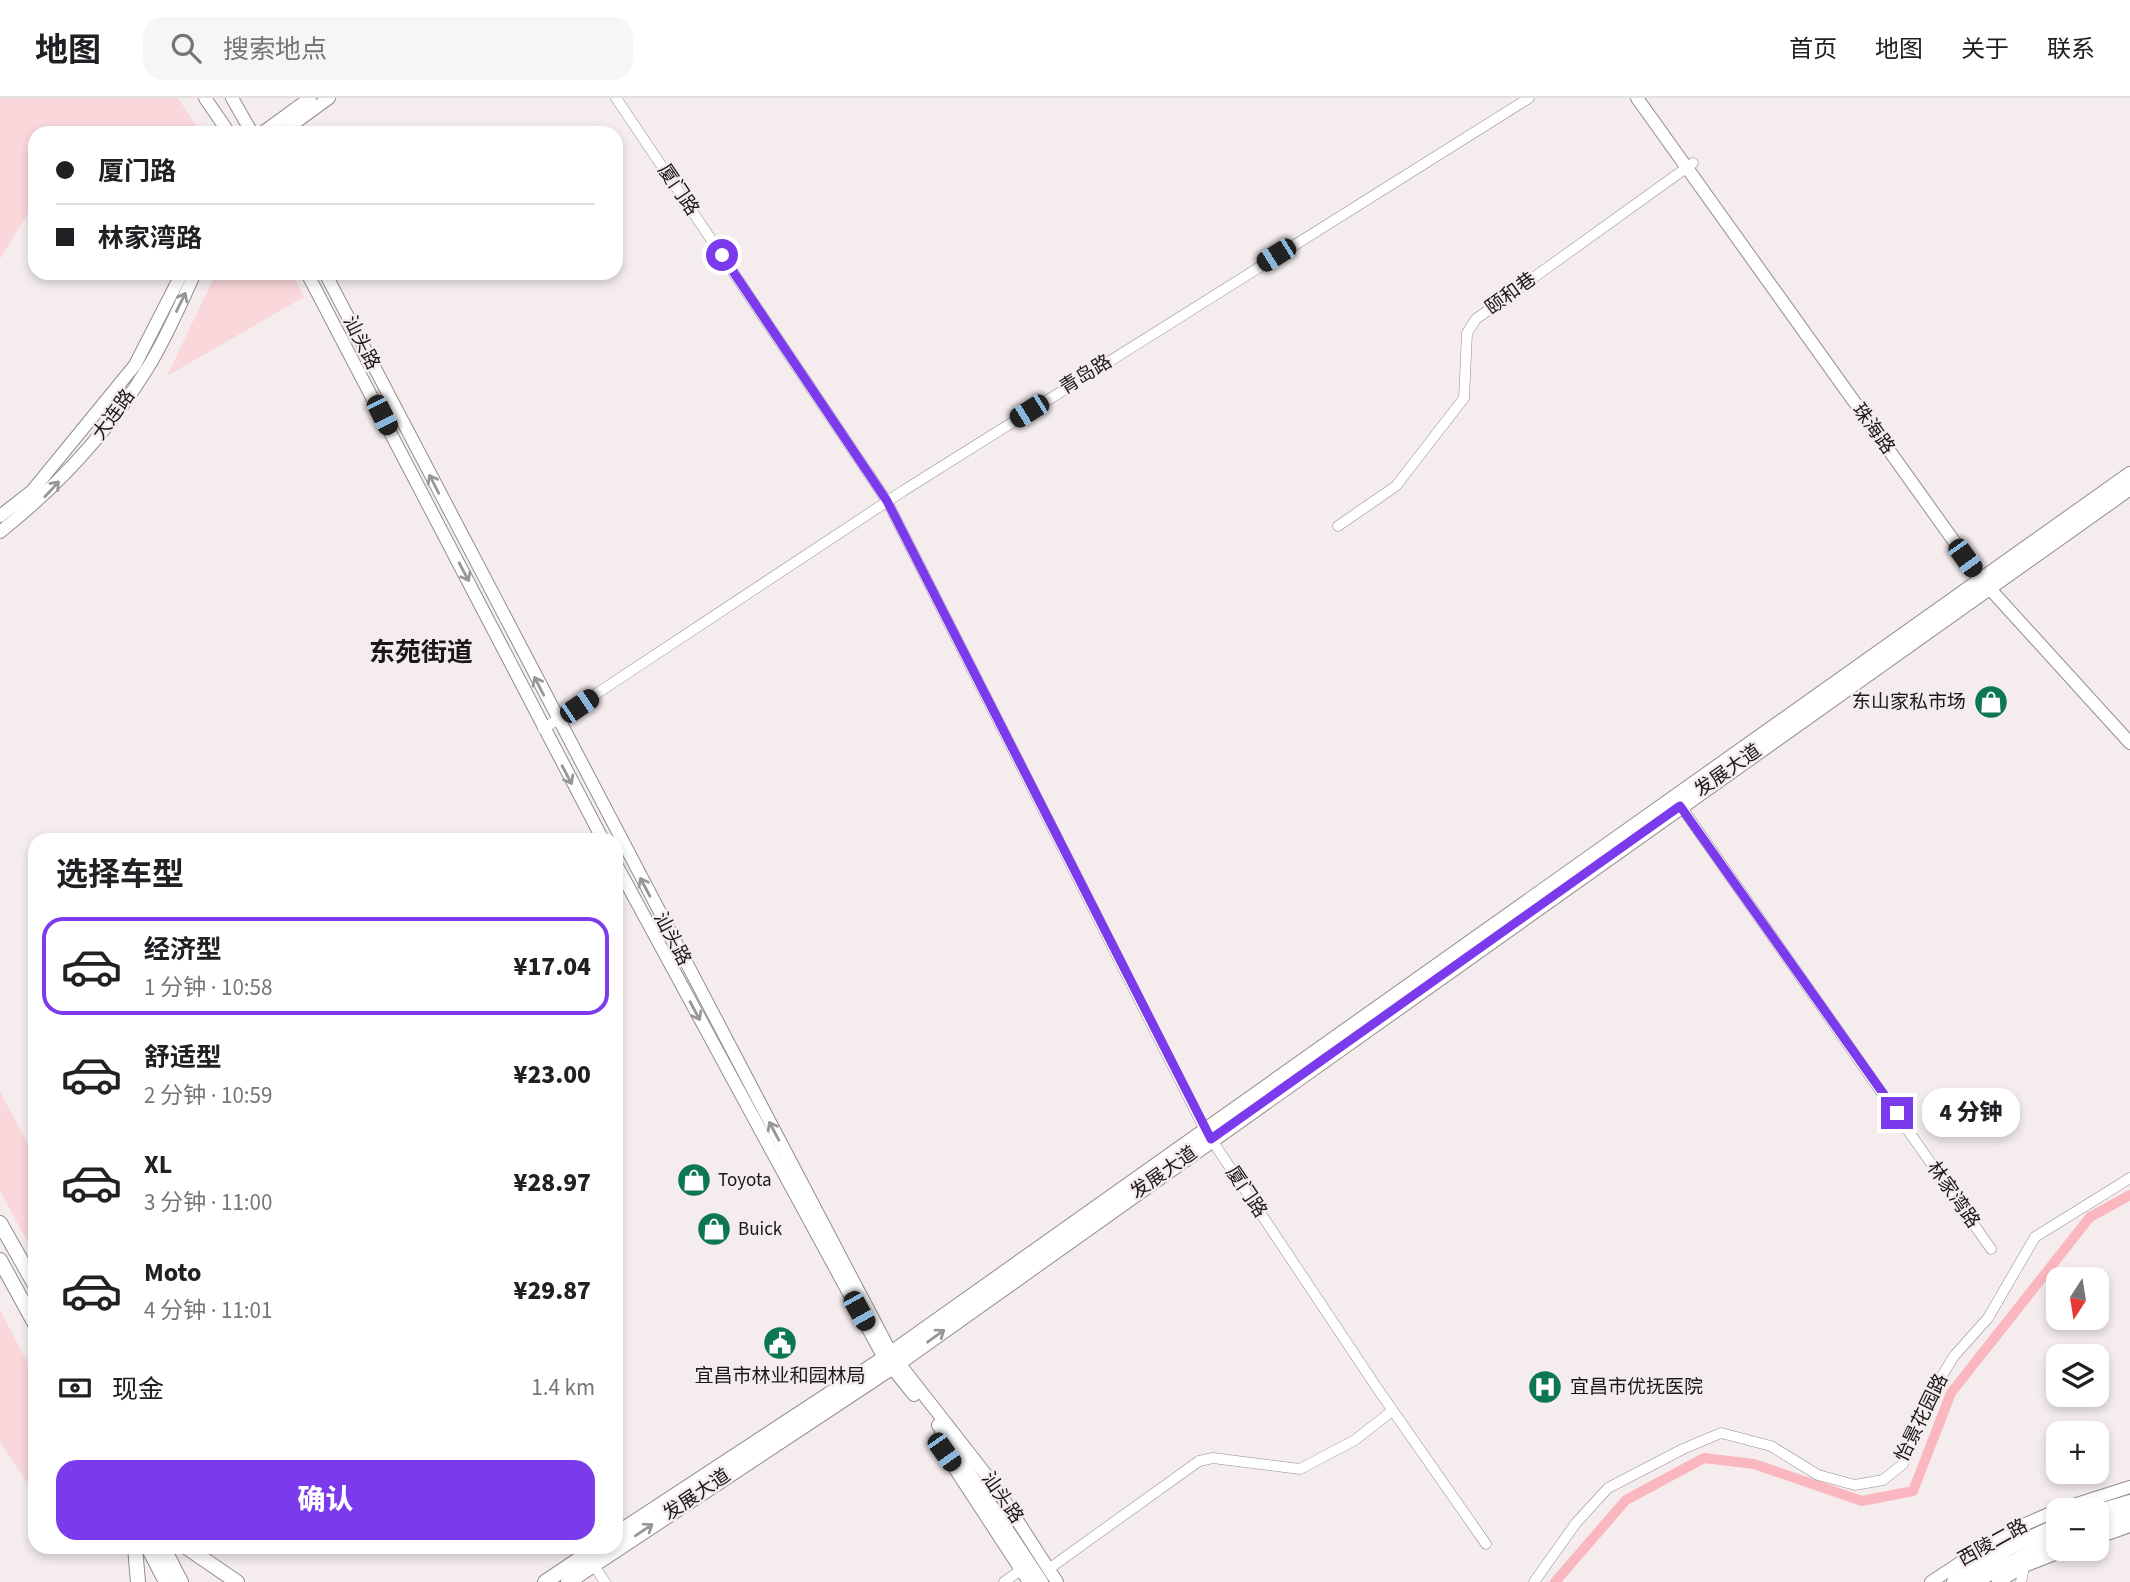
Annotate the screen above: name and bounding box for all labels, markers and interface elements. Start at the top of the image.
search box [143,17,633,80]
text: 地图 [35,27,101,74]
icon: search [167,29,205,67]
text: 搜索地点 [223,31,327,68]
text: 首页 [1789,32,1837,67]
text: 地图 [1875,32,1923,67]
text: 关于 [1961,32,2009,67]
text: 联系 [2047,32,2095,67]
text: 厦门路 [98,153,176,190]
street label: 厦门路 [651,159,705,221]
text: 林家湾路 [98,220,202,257]
car [1253,235,1300,275]
route start [706,239,738,271]
street label: 颐和巷 [1480,266,1542,322]
one-way arrow [174,292,188,313]
street label: 汕头路 [336,311,386,375]
street label: 青岛路 [1055,348,1117,402]
street label: 大连路 [86,384,142,446]
car [1006,391,1053,431]
car [364,392,401,438]
street label: 珠海路 [1845,398,1901,460]
one-way arrow [427,474,441,494]
one-way arrow [44,480,61,497]
car [1945,535,1986,581]
one-way arrow [458,561,471,582]
district label: 东苑街道 [369,634,473,671]
one-way arrow [531,676,545,696]
shop icon: 东山家私市场 [1972,683,2010,721]
car [556,686,603,726]
place label: 东山家私市场 [1852,689,1966,716]
street label: 发展大道 [1689,738,1767,804]
one-way arrow [561,764,575,785]
text: 选择车型 [56,852,184,898]
one-way arrow [637,877,651,898]
street label: 汕头路 [647,907,697,971]
text: 经济型 [144,931,222,968]
icon: car [60,935,123,998]
text: ¥17.04 [514,948,591,985]
text: 1 分钟 · 10:58 [144,971,272,1004]
one-way arrow [688,1000,702,1020]
text: 舒适型 [144,1039,222,1076]
icon: car [60,1043,123,1106]
text: ¥23.00 [514,1056,591,1093]
text: 2 分钟 · 10:59 [144,1079,272,1112]
callout: 4 分钟 [1922,1088,2020,1138]
text: 4 分钟 [1940,1096,2002,1129]
route end [1881,1097,1913,1129]
one-way arrow [767,1121,780,1142]
street label: 发展大道 [1125,1140,1203,1206]
text: XL [144,1146,172,1183]
icon: car [60,1151,123,1214]
street label: 林家湾路 [1920,1156,1986,1234]
shop icon: Toyota [675,1161,713,1199]
street label: 厦门路 [1219,1161,1273,1223]
text: ¥28.97 [514,1164,591,1201]
place label: Toyota [718,1167,772,1194]
text: 3 分钟 · 11:00 [144,1186,272,1219]
shop icon: Buick [695,1210,733,1248]
place label: Buick [738,1216,783,1243]
text: Moto [144,1254,201,1291]
icon: car [60,1259,123,1322]
north arrow [2046,1267,2109,1330]
map controls [2046,1267,2109,1561]
text: ¥29.87 [514,1272,591,1309]
car [840,1288,879,1334]
text: 4 分钟 · 11:01 [144,1294,272,1327]
public building icon: 宜昌市林业和园林局 [761,1324,799,1362]
one-way arrow [926,1329,945,1343]
button: layers [2046,1344,2109,1407]
place label: 宜昌市林业和园林局 [694,1363,866,1390]
hospital icon: 宜昌市优抚医院 [1526,1368,1564,1406]
icon: cash [56,1369,94,1407]
street label: 怡景花园路 [1889,1369,1955,1467]
text: 现金 [112,1371,164,1408]
text: 1.4 km [531,1371,595,1404]
place label: 宜昌市优抚医院 [1570,1374,1703,1401]
button: + [2046,1421,2109,1484]
car [924,1429,965,1475]
button: 确认 [56,1460,595,1540]
street label: 发展大道 [658,1463,736,1527]
street label: 汕头路 [975,1467,1029,1529]
button: − [2046,1498,2109,1561]
street label: 西陵二路 [1953,1513,2033,1573]
one-way arrow [634,1522,654,1536]

